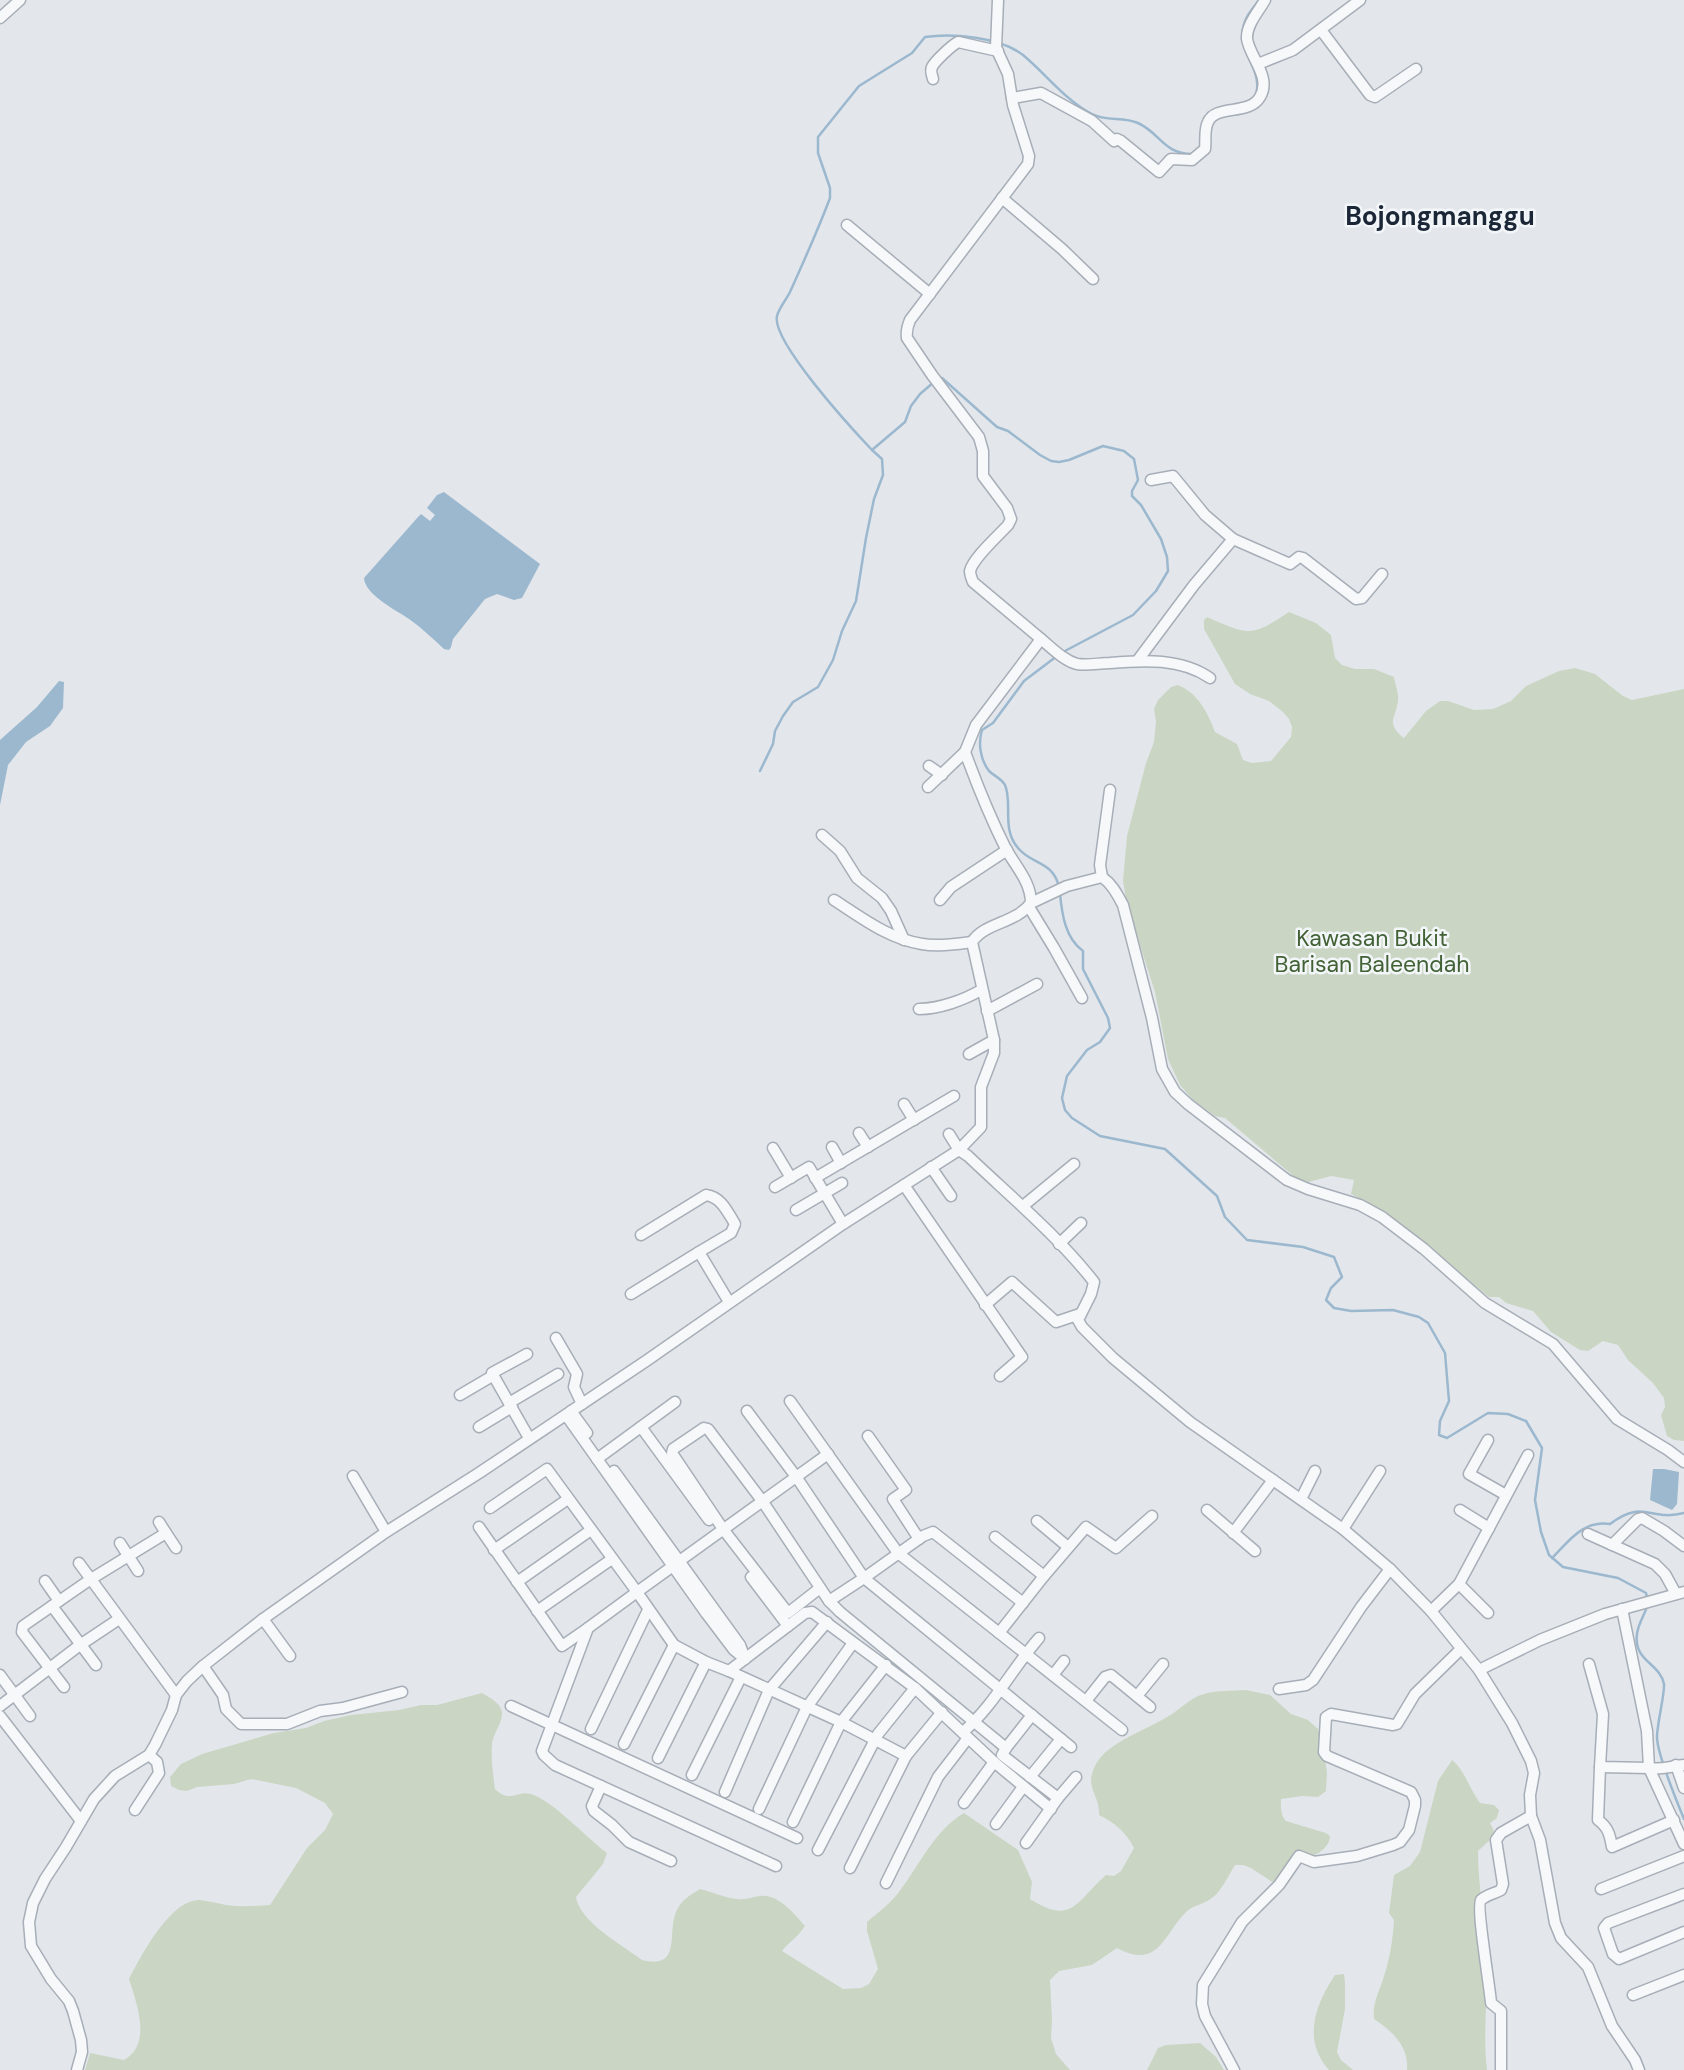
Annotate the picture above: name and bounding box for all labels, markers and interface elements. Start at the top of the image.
district label: Bojongmanggu [1345,199,1535,233]
park label: Kawasan Bukit Barisan Baleendah [1275,923,1469,979]

